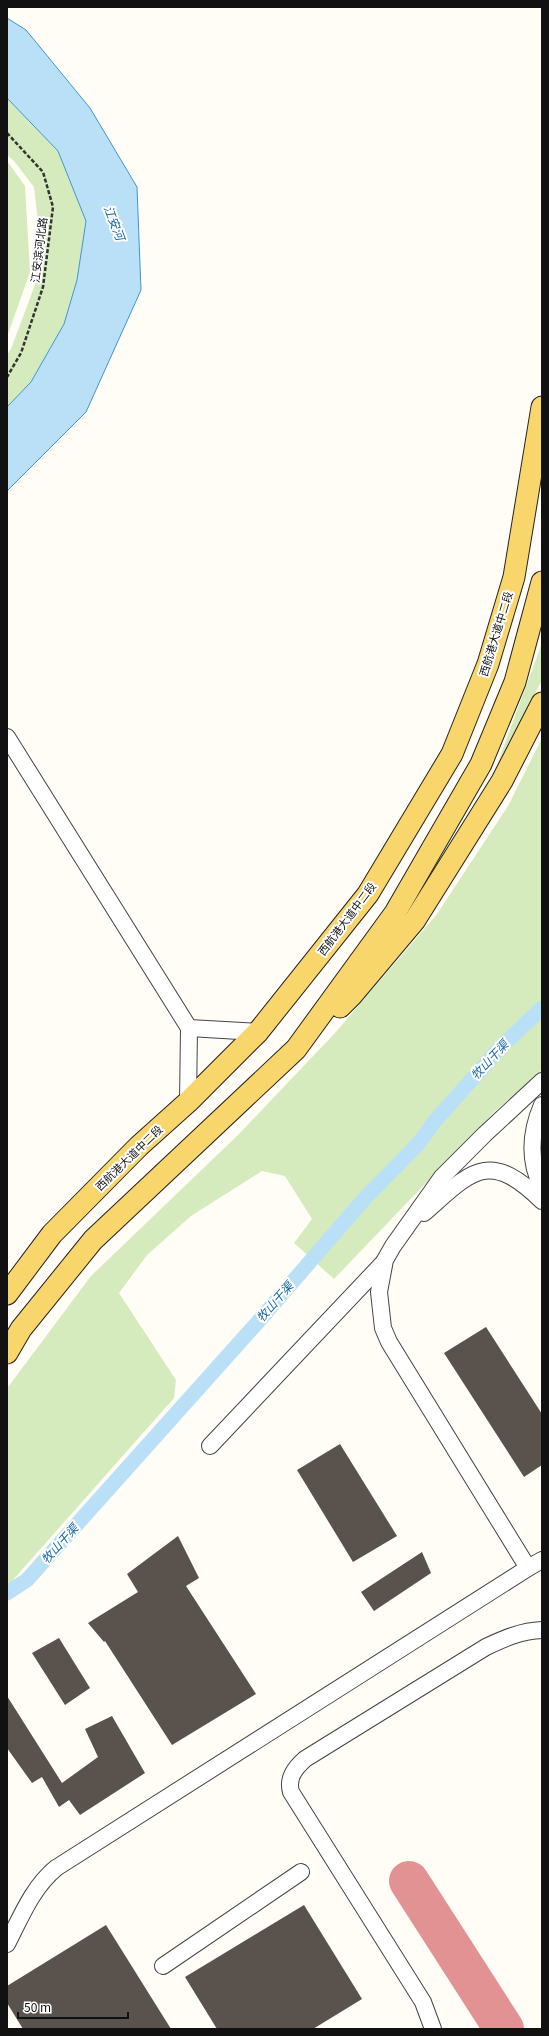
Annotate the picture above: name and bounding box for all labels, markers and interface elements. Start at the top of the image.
water label: 江安河 [101,203,131,244]
street label: 江安滨河北路 [26,216,50,284]
street label: 西航港大道中二段 [475,589,516,678]
street label: 西航港大道中二段 [313,878,379,958]
water label: 牧山干渠 [466,1034,513,1082]
street label: 西航港大道中二段 [91,1121,166,1194]
water label: 牧山干渠 [252,1276,297,1325]
water label: 牧山干渠 [37,1518,83,1567]
scale bar [18,1994,128,2020]
text: 50 m [24,1998,51,2015]

